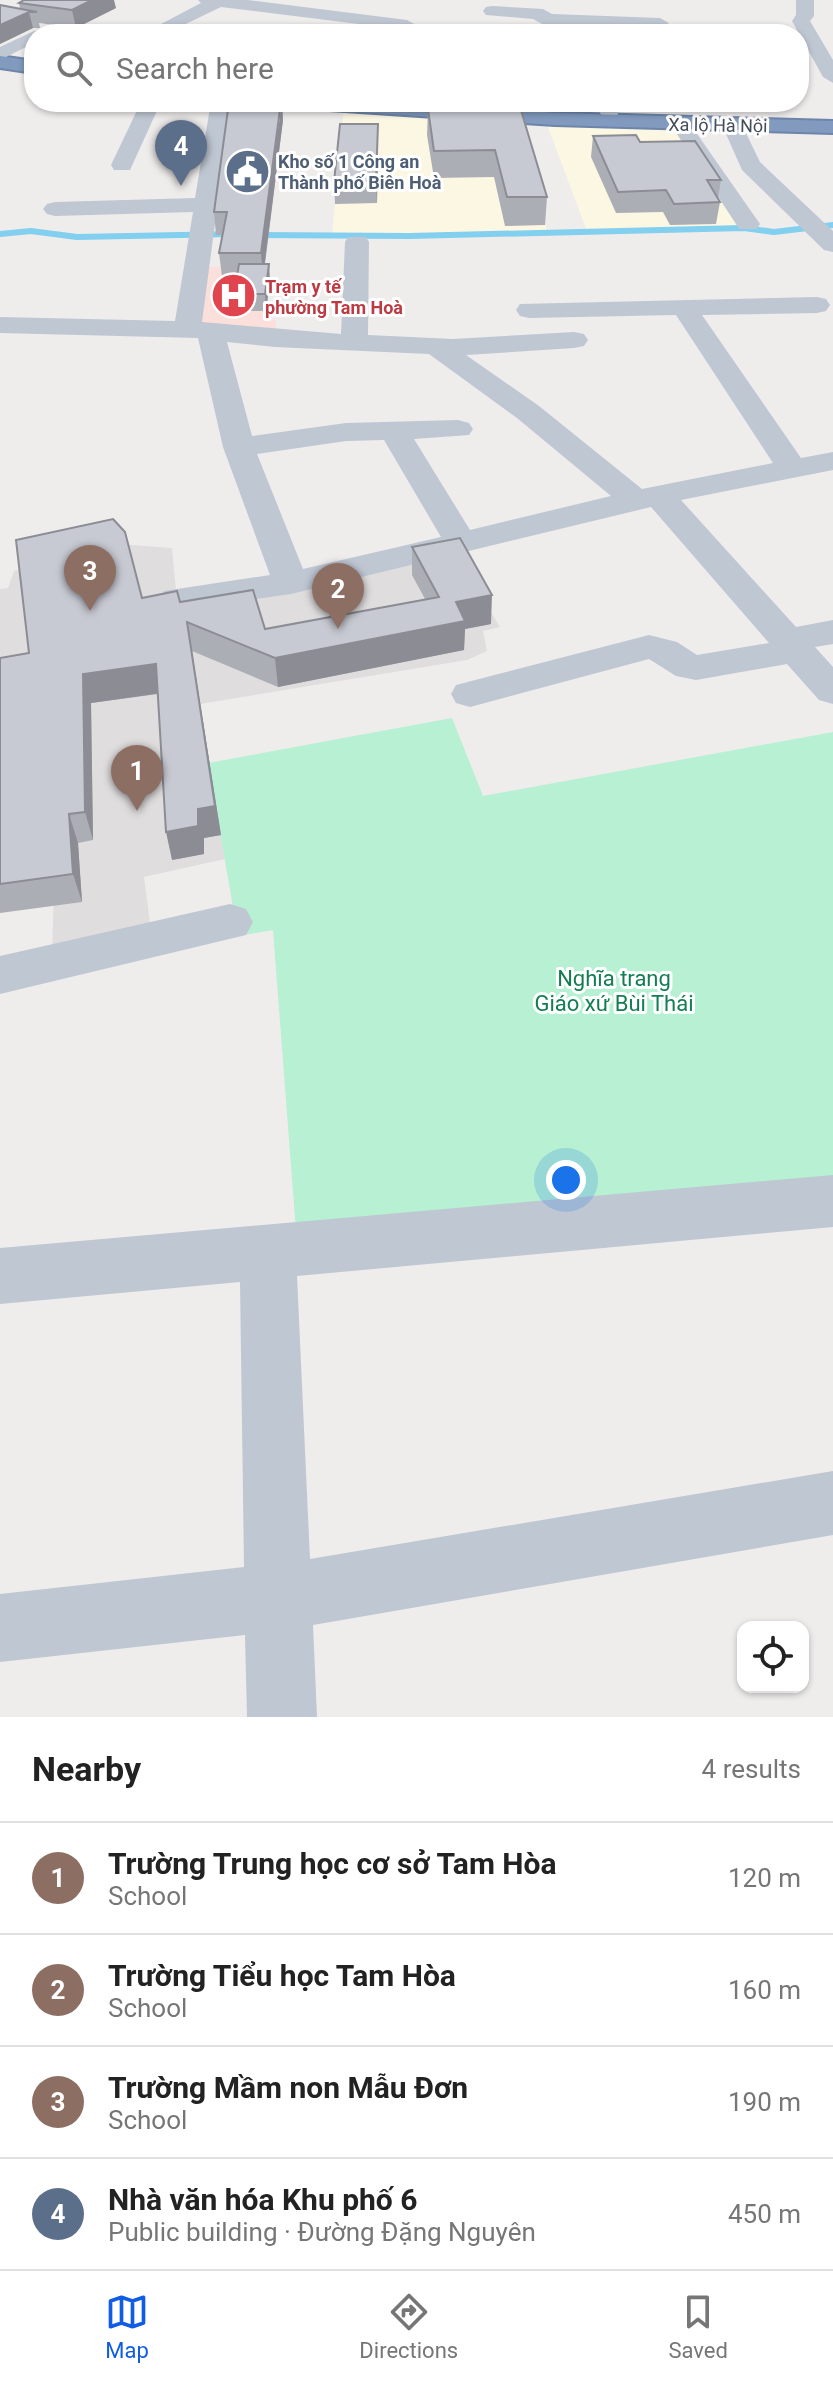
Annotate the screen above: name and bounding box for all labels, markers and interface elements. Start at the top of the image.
search box [24,24,809,112]
icon: search [52,46,96,90]
text: Search here [116,51,274,86]
street label: Xa lộ Hà Nội [668,114,768,136]
pin: 4 [155,120,207,186]
public building icon: Kho số 1 Công an Thành phố Biên Hoà [223,147,271,195]
place label: Kho số 1 Công an Thành phố Biên Hoà [278,151,442,193]
hospital icon: Trạm y tế phường Tam Hoà [210,272,258,320]
place label: Trạm y tế phường Tam Hoà [265,276,403,318]
pin: 3 [64,545,116,611]
pin: 2 [312,563,364,629]
pin: 1 [111,745,163,811]
park label: Nghĩa trang Giáo xứ Bùi Thái [534,966,694,1016]
your location [546,1160,586,1200]
map controls [737,1621,809,1693]
button: locate [737,1621,809,1693]
text: Nearby [32,1749,141,1789]
text: 4 results [702,1754,801,1784]
text: Trường Trung học cơ sở Tam Hòa [108,1846,557,1881]
text: 1 [51,1863,65,1893]
text: 120 m [728,1863,801,1893]
text: School [108,1881,187,1911]
text: Trường Tiểu học Tam Hòa [108,1958,456,1993]
text: 2 [51,1975,65,2005]
text: 160 m [728,1975,801,2005]
text: School [108,1993,187,2023]
text: Trường Mầm non Mẫu Đơn [108,2070,468,2105]
text: 3 [51,2087,65,2117]
text: 190 m [728,2087,801,2117]
text: School [108,2105,187,2135]
text: Nhà văn hóa Khu phố 6 [108,2182,417,2217]
text: 4 [51,2199,65,2229]
text: 450 m [728,2199,801,2229]
text: Public building · Đường Đặng Nguyên [108,2217,536,2247]
tab: Map [105,2290,149,2363]
tab: Directions [359,2290,458,2363]
tab: Saved [668,2290,728,2363]

